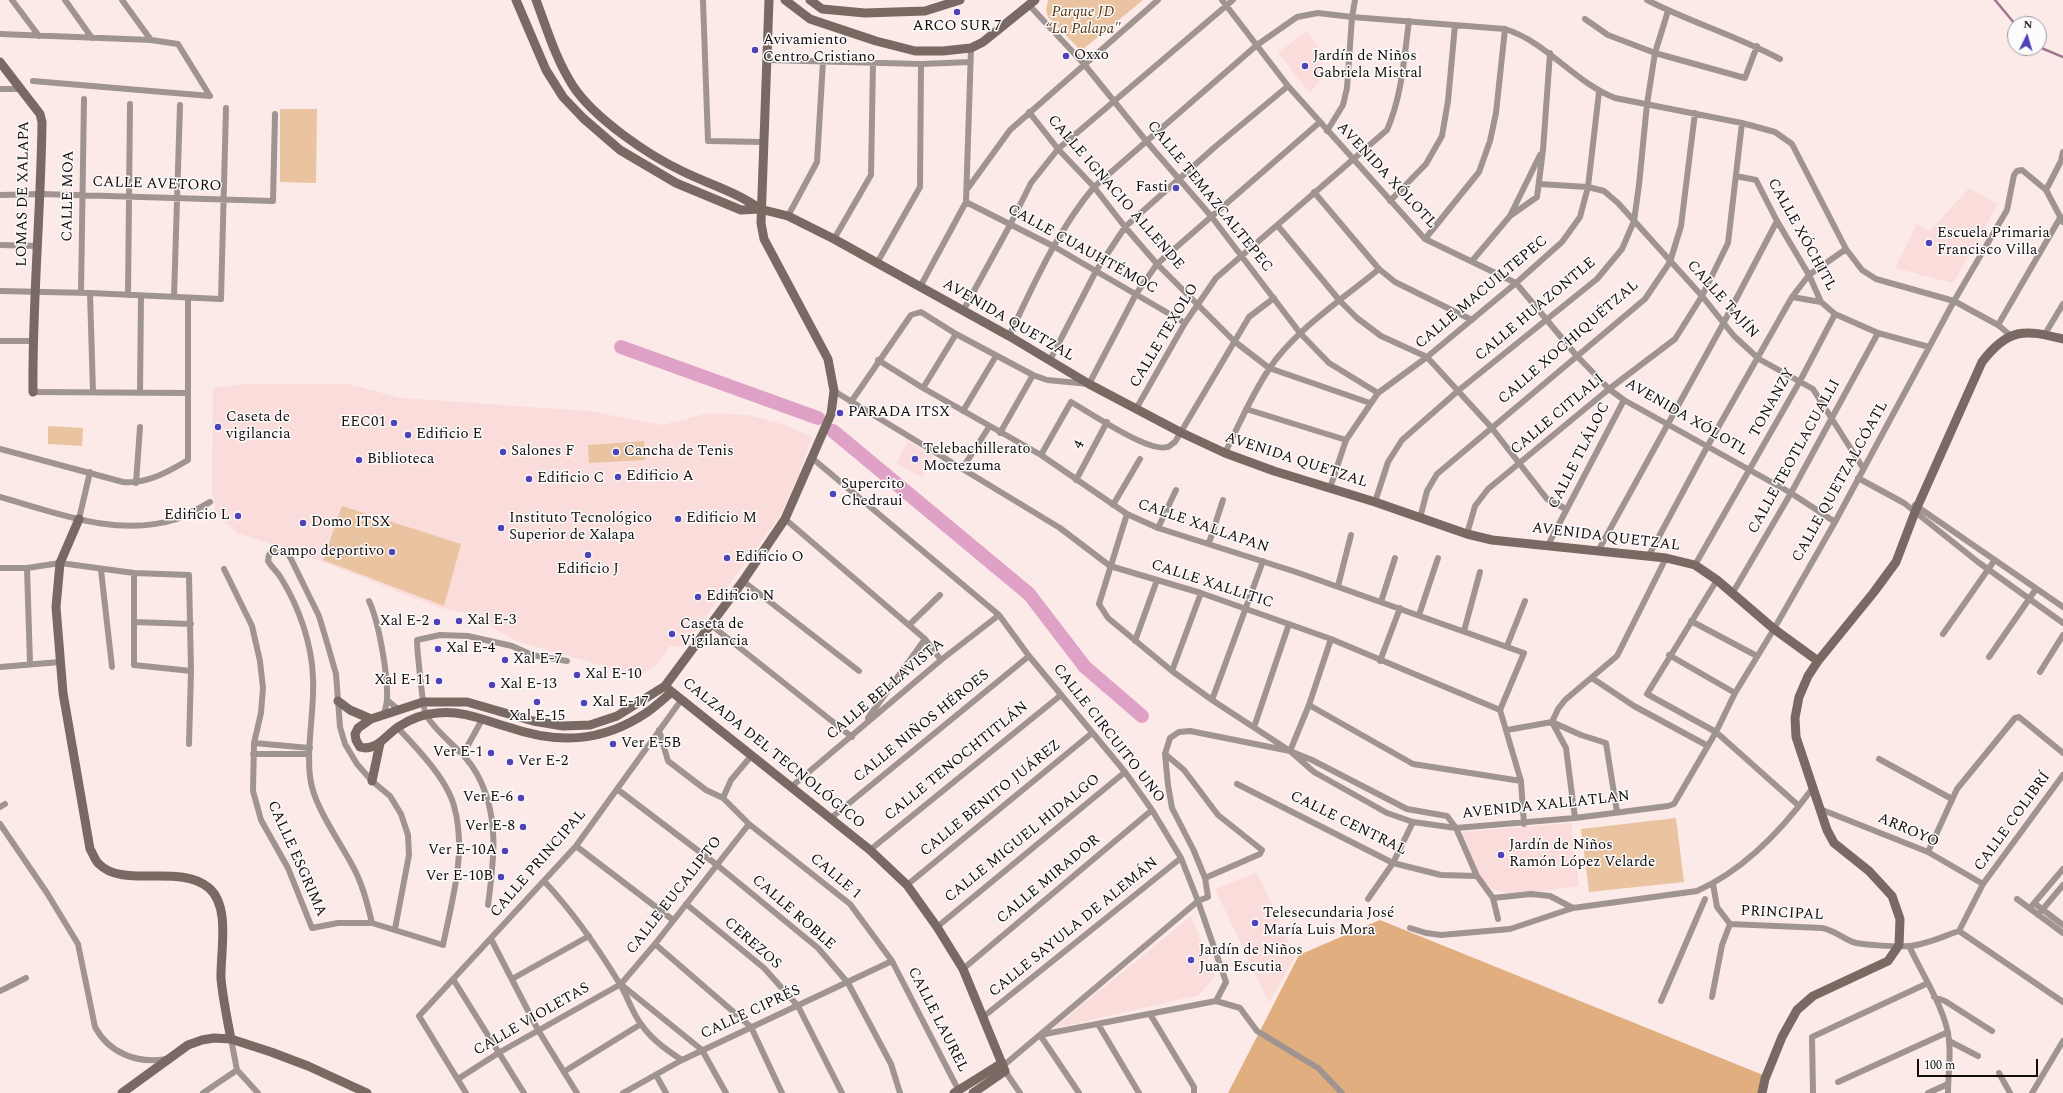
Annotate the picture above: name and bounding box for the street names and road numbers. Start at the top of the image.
street label: CALLE IGNACIO ALLENDE [1043,112,1187,274]
street label: CALLE TEMAZCALTEPEC [1142,118,1276,276]
street label: AVENIDA XÓLOTL [1332,119,1440,233]
street label: LOMAS DE XALAPA [14,121,34,267]
street label: CALLE MOA [59,150,79,242]
street label: CALLE AVETORO [92,174,222,196]
street label: CALLE XÓCHITL [1763,176,1839,294]
street label: CALLE CUAUHTÉMOC [1004,201,1160,299]
street label: CALLE MACUILTEPEC [1412,233,1552,353]
street label: CALLE HUAZONTLE [1472,254,1600,366]
street label: CALLE TAJÍN [1682,257,1762,343]
street label: AVENIDA QUETZAL [939,276,1077,366]
street label: CALLE XOCHIQUÉTZAL [1495,277,1643,409]
street label: CALLE TEXOLO [1127,281,1203,391]
street label: TONANZY [1747,365,1799,441]
street label: CALLE CITLALI [1508,371,1608,459]
street label: AVENIDA XÓLOTL [1621,376,1751,460]
street label: CALLE TEOTLACUALLI [1745,377,1845,537]
street label: CALLE QUETZALCÓATL [1789,398,1893,566]
street label: CALLE TLÁLOC [1545,400,1615,512]
street label: AVENIDA QUETZAL [1222,429,1370,493]
street label: 4 [1070,437,1090,453]
street label: CALLE XALLAPAN [1135,496,1271,558]
street label: AVENIDA QUETZAL [1531,520,1681,556]
street label: CALLE XALLITIC [1149,557,1275,613]
street label: CALLE BELLAVISTA [824,636,948,744]
street label: CALLE CIRCUITO UNO [1048,661,1168,807]
street label: CALLE NIÑOS HÉROES [851,667,993,787]
street label: CALZADA DEL TECNOLÓGICO [678,675,868,833]
street label: CALLE TENOCHTITLÁN [882,698,1032,826]
street label: CALLE BENITO JUÁREZ [917,737,1065,861]
street label: CALLE COLIBRÍ [1971,769,2055,875]
street label: CALLE MIGUEL HIDALGO [942,771,1104,907]
street label: CALLE CENTRAL [1287,788,1409,860]
street label: AVENIDA XALLATLAN [1461,788,1631,824]
street label: CALLE ESGRIMA [262,798,330,920]
street label: CALLE PRINCIPAL [487,806,591,922]
street label: ARROYO [1875,810,1941,852]
street label: CALLE MIRADOR [994,832,1104,928]
street label: CALLE EUCALIPTO [623,833,727,959]
street label: CALLE 1 [806,850,864,904]
street label: CALLE SAYULA DE ALEMÁN [986,854,1162,1002]
street label: CALLE ROBLE [747,872,839,954]
street label: PRINCIPAL [1740,903,1824,925]
street label: CEREZOS [720,914,784,974]
street label: CALLE LAUREL [903,965,971,1075]
street label: CALLE VIOLETAS [471,979,593,1061]
street label: CALLE CIPRÉS [698,982,804,1044]

